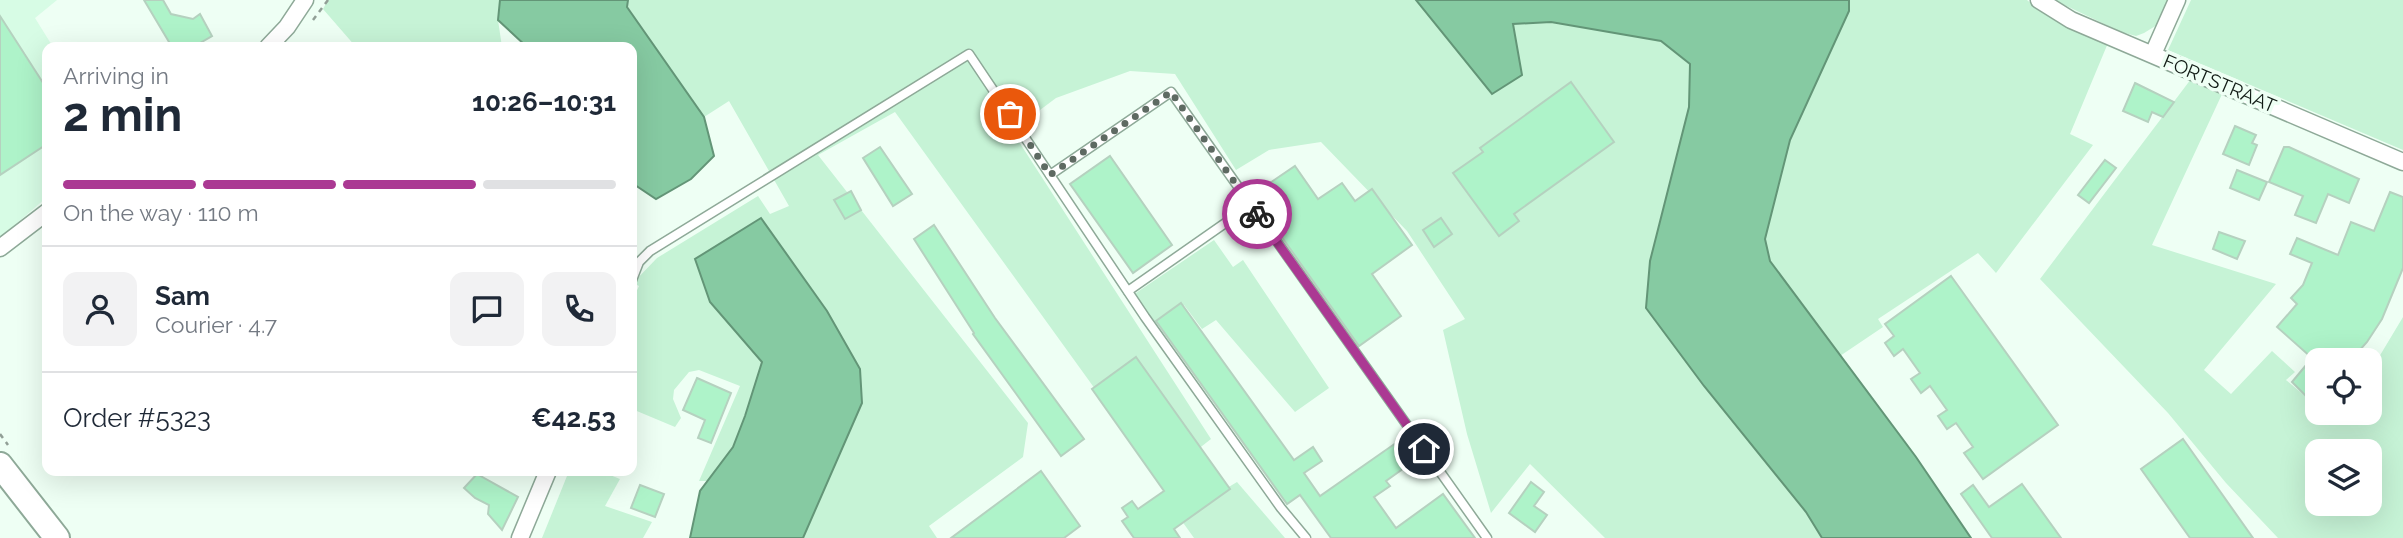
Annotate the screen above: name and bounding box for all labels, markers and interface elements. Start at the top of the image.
street label: FORTSTRAAT [2160,49,2280,117]
text: Arriving in [63,62,169,89]
pin [980,84,1040,144]
text: 10:26–10:31 [472,87,616,117]
text: 2 min [63,88,182,142]
icon: bag [991,95,1029,133]
courier [1222,179,1292,249]
icon: bike [1238,195,1276,233]
text: On the way · 110 m [63,199,259,226]
button: person [63,272,137,346]
button: chat [450,272,524,346]
button: phone [542,272,616,346]
text: Sam [155,281,210,311]
text: Courier · 4.7 [155,311,277,338]
map controls [2305,348,2382,516]
button: locate [2305,348,2382,425]
text: Order #5323 [63,403,211,433]
text: €42.53 [531,403,616,433]
pin [1394,419,1454,479]
icon: home [1405,430,1443,468]
button: layers [2305,439,2382,516]

